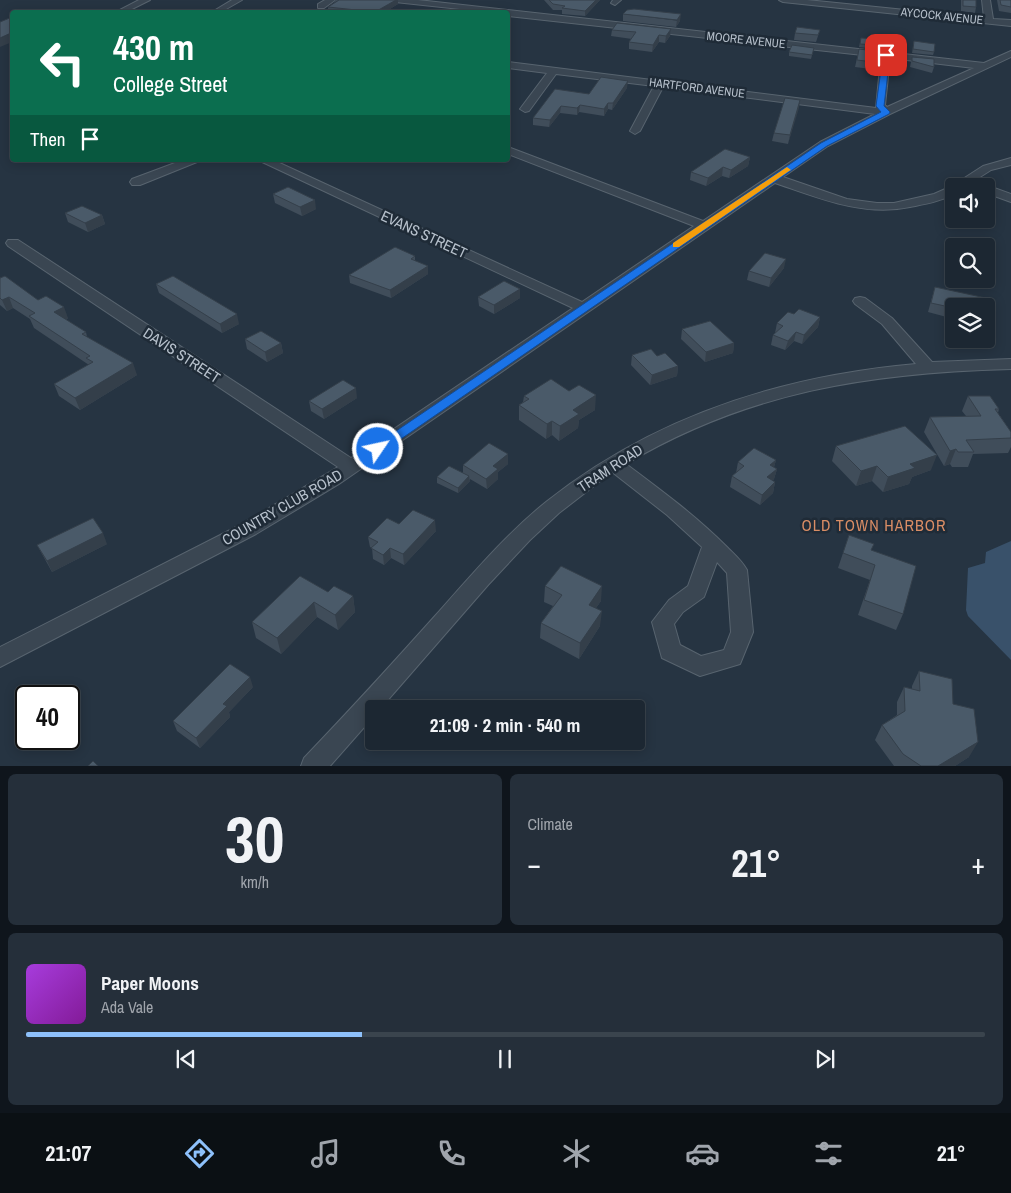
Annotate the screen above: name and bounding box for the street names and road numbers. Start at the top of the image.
street label: AYCOCK AVENUE [899,4,984,28]
street label: MOORE AVENUE [706,28,786,52]
street label: HARTFORD AVENUE [648,74,746,102]
street label: EVANS STREET [378,205,471,263]
street label: DAVIS STREET [139,322,225,388]
street label: TRAM ROAD [573,439,647,497]
street label: COUNTRY CLUB ROAD [218,464,346,550]

